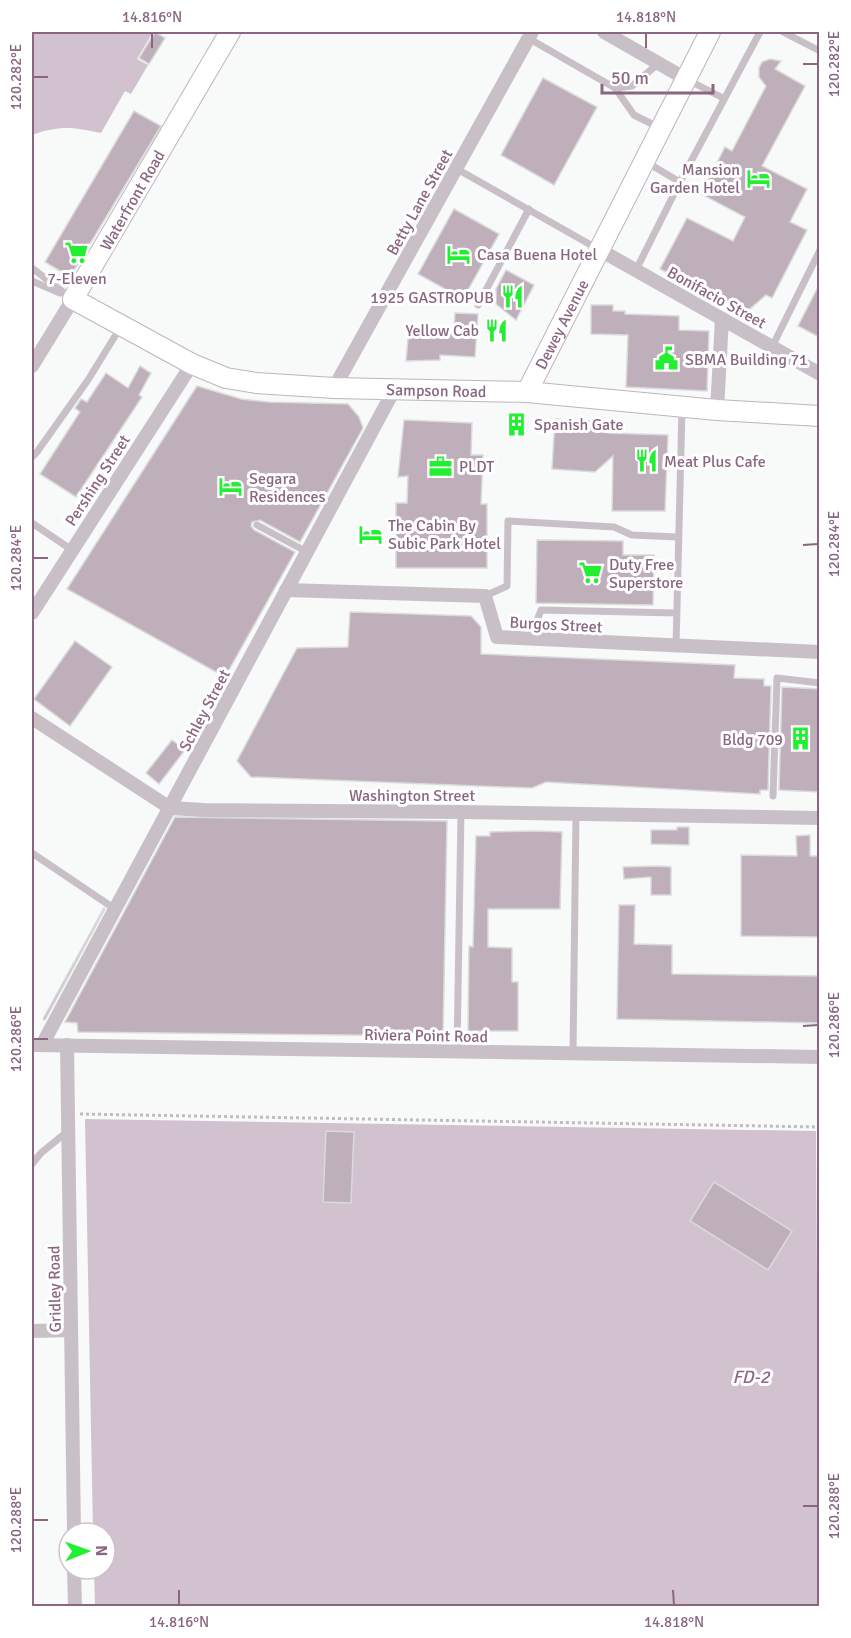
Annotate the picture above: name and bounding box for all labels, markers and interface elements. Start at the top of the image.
text: 14.816°N [122,8,182,26]
text: 14.818°N [616,8,676,26]
text: 120.282°E [825,31,843,97]
text: 120.282°E [7,44,25,110]
scale bar [602,57,713,95]
text: 50 m [611,67,649,89]
street label: Betty Lane Street [382,146,457,259]
street label: Waterfront Road [96,147,170,254]
place label: Mansion Garden Hotel [650,160,740,198]
hotel icon: Mansion Garden Hotel [745,165,771,191]
supermarket icon: 7-Eleven [64,240,90,266]
hotel icon: Casa Buena Hotel [446,241,472,267]
place label: Casa Buena Hotel [477,245,597,265]
street label: Bonifacio Street [664,262,770,333]
place label: 7-Eleven [47,269,107,289]
street label: Dewey Avenue [531,276,594,373]
restaurant icon: 1925 GASTROPUB [499,284,525,310]
place label: 1925 GASTROPUB [370,288,494,308]
restaurant icon: Yellow Cab [484,317,510,343]
place label: Yellow Cab [405,321,479,341]
public building icon: SBMA Building 71 [654,346,680,372]
place label: SBMA Building 71 [685,350,808,370]
street label: Sampson Road [386,380,487,402]
building icon: Spanish Gate [503,411,529,437]
place label: Spanish Gate [534,415,623,435]
street label: Pershing Street [61,431,135,530]
restaurant icon: Meat Plus Cafe [633,448,659,474]
place label: Meat Plus Cafe [664,452,766,472]
office icon: PLDT [428,453,454,479]
place label: PLDT [459,457,494,477]
place label: Segara Residences [249,469,325,507]
hotel icon: Segara Residences [218,474,244,500]
text: 120.284°E [825,511,843,577]
place label: The Cabin By Subic Park Hotel [388,516,501,554]
hotel icon: The Cabin By Subic Park Hotel [357,521,383,547]
text: 120.284°E [7,525,25,591]
place label: Duty Free Superstore [609,555,683,593]
supermarket icon: Duty Free Superstore [578,560,604,586]
street label: Burgos Street [509,613,603,637]
street label: Schley Street [175,666,235,755]
building icon: Bldg 709 [788,726,814,752]
place label: Bldg 709 [722,730,783,750]
street label: Washington Street [349,786,475,806]
text: 120.286°E [825,992,843,1058]
text: 120.286°E [7,1006,25,1072]
street label: Riviera Point Road [364,1025,488,1047]
street label: Gridley Road [44,1245,66,1333]
water label: FD-2 [732,1366,771,1388]
text: 120.288°E [825,1473,843,1539]
text: 120.288°E [7,1487,25,1553]
north arrow [57,1521,117,1581]
text: N [91,1545,111,1556]
text: 14.816°N [149,1613,209,1631]
text: 14.818°N [644,1613,704,1631]

